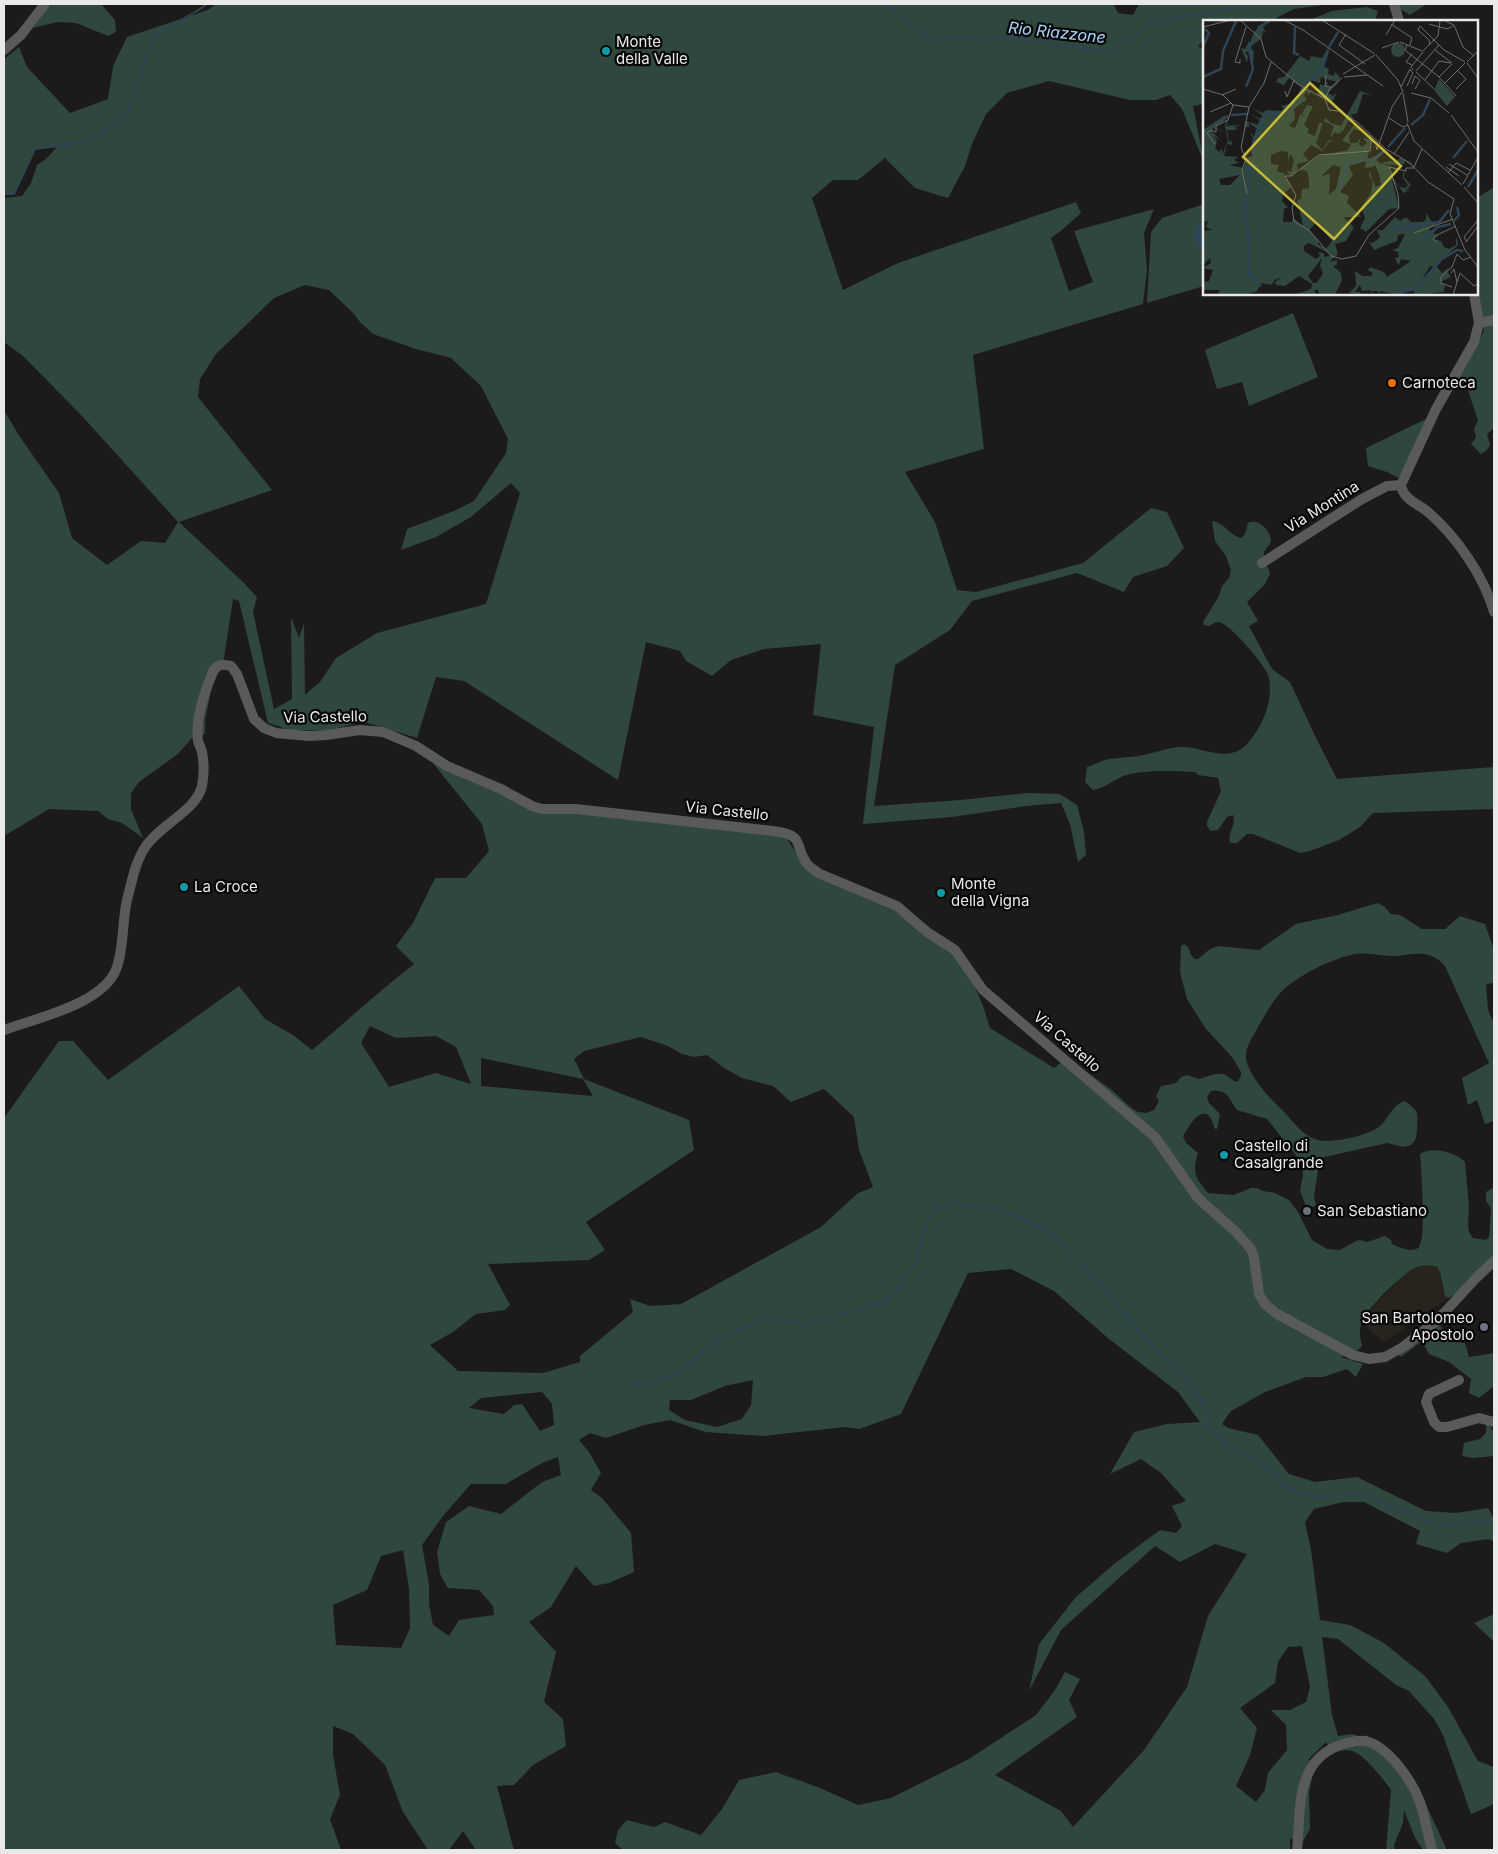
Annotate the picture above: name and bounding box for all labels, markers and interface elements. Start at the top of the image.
water label: Rio Riazzone [1007,17,1107,47]
inset map [1203,20,1478,295]
place label: Monte della Valle [616,32,688,68]
marker: Monte della Valle [600,45,612,57]
place label: Carnoteca [1402,373,1476,392]
marker: Carnoteca [1386,377,1398,389]
street label: Via Montina [1281,476,1362,537]
street label: Via Castello [283,706,367,727]
street label: Via Castello [684,797,770,824]
place label: Monte della Vigna [951,874,1029,910]
place label: La Croce [194,877,258,896]
marker: La Croce [178,881,190,893]
marker: Monte della Vigna [935,887,947,899]
street label: Via Castello [1030,1007,1105,1076]
place label: Castello di Casalgrande [1234,1136,1323,1172]
marker: Castello di Casalgrande [1218,1149,1230,1161]
place label: San Sebastiano [1317,1201,1427,1220]
marker: San Sebastiano [1301,1205,1313,1217]
place label: San Bartolomeo Apostolo [1361,1308,1474,1344]
marker: San Bartolomeo Apostolo [1478,1321,1490,1333]

